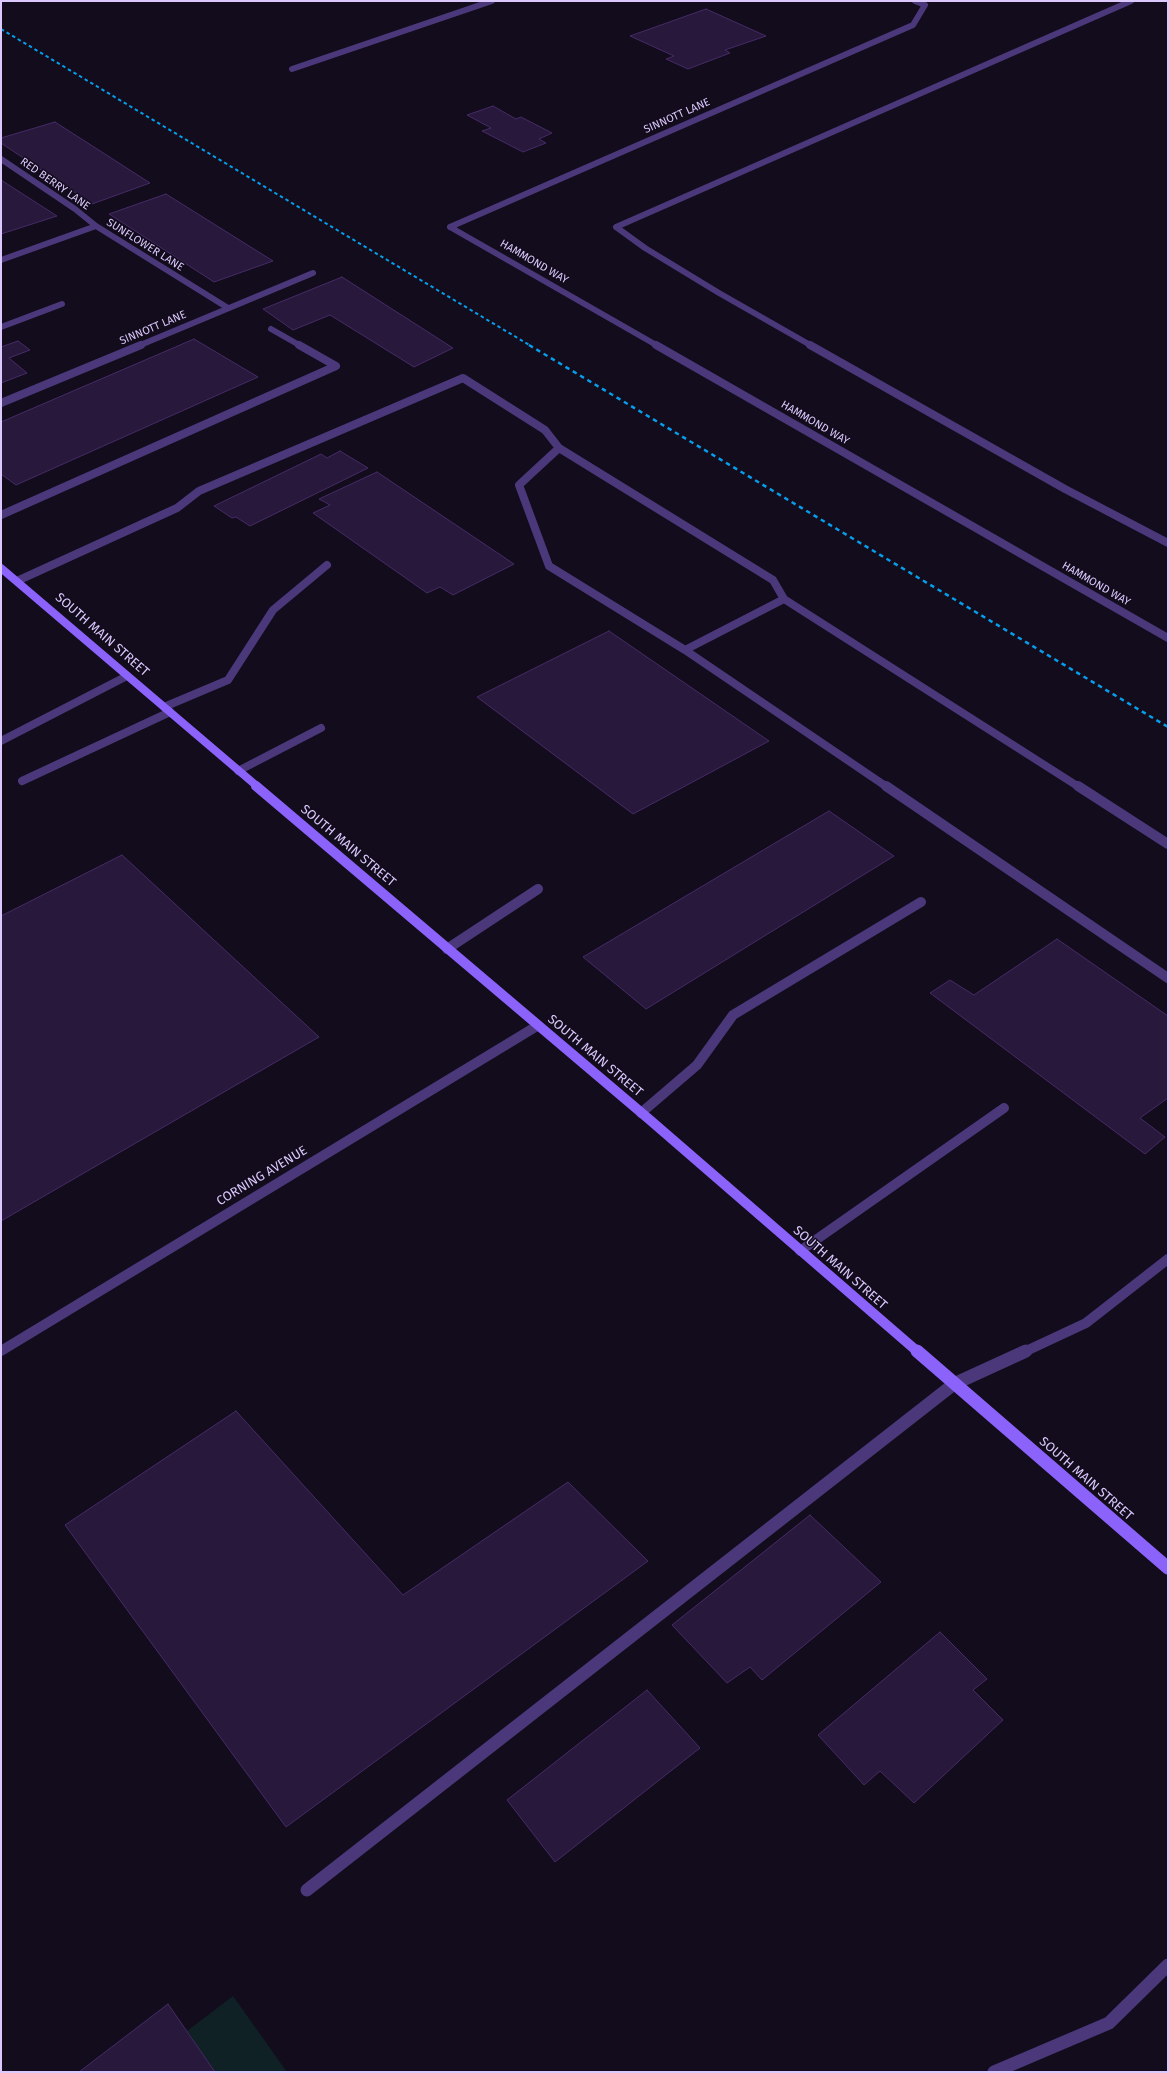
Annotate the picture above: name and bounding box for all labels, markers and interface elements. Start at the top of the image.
street label: SINNOTT LANE [642,96,712,136]
street label: RED BERRY LANE [18,155,92,213]
street label: SUNFLOWER LANE [104,216,186,274]
street label: HAMMOND WAY [497,237,571,287]
street label: SINNOTT LANE [118,308,188,348]
street label: HAMMOND WAY [778,398,852,448]
street label: HAMMOND WAY [1059,559,1133,609]
street label: SOUTH MAIN STREET [52,590,152,680]
street label: SOUTH MAIN STREET [297,802,399,890]
street label: SOUTH MAIN STREET [544,1012,646,1100]
street label: CORNING AVENUE [214,1143,310,1209]
street label: SOUTH MAIN STREET [790,1223,890,1313]
street label: SOUTH MAIN STREET [1036,1434,1136,1524]

